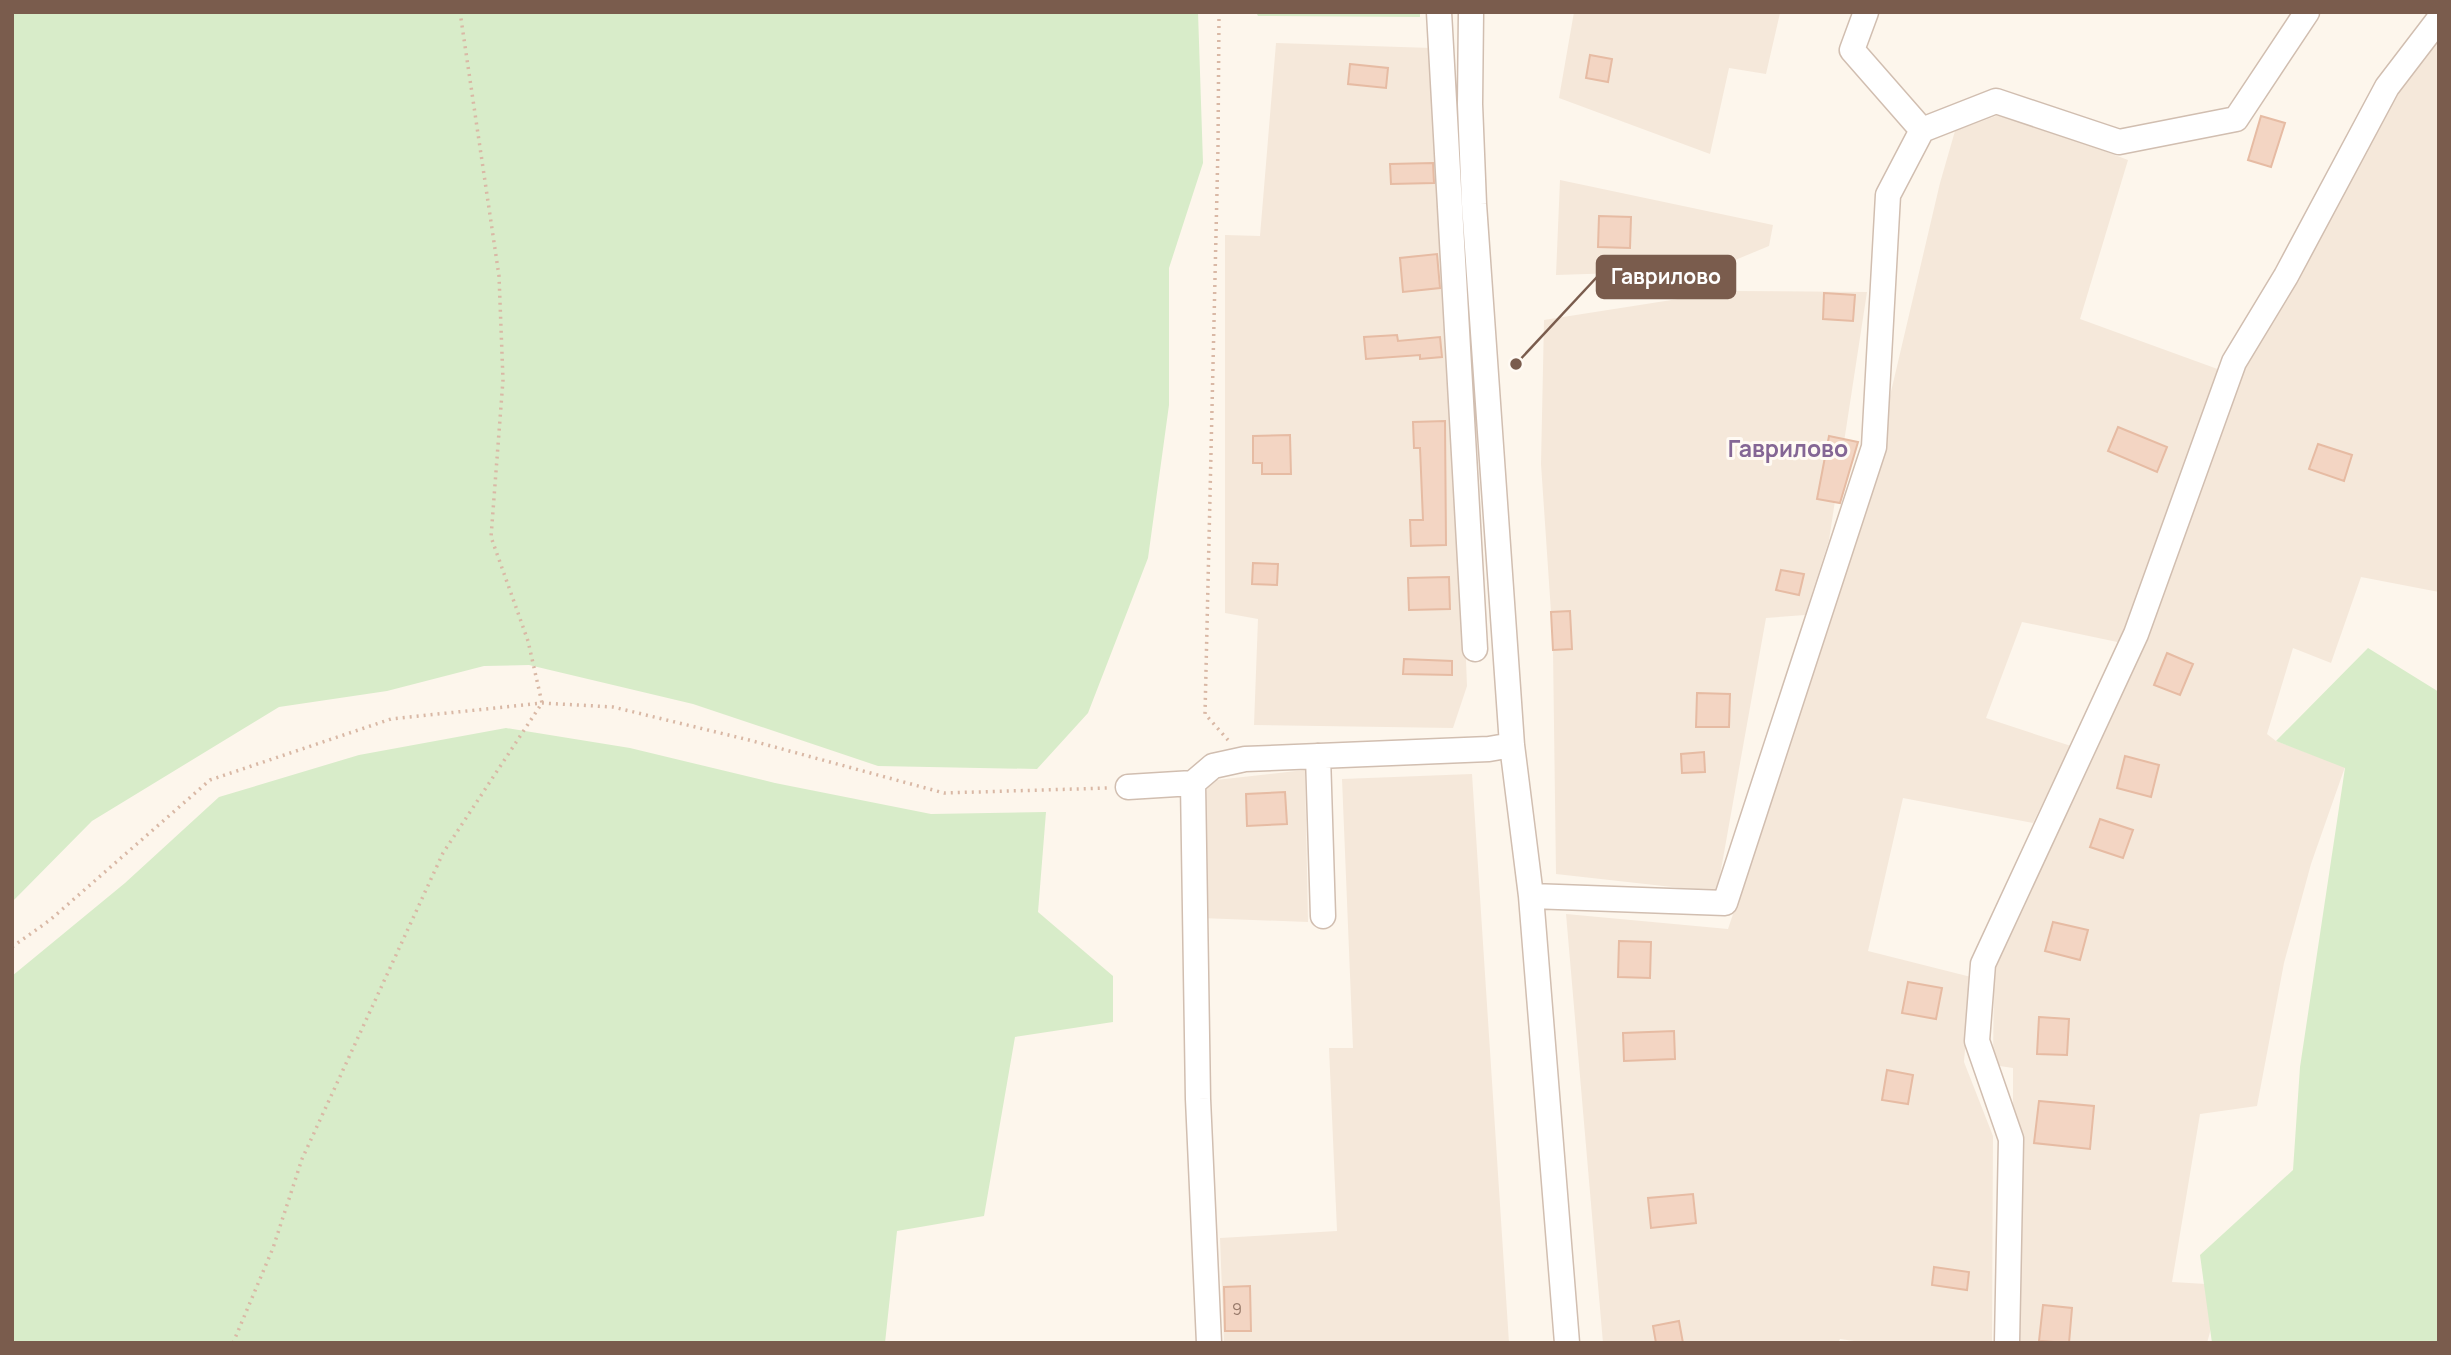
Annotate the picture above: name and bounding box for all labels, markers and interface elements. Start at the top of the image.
callout: Гаврилово [1597,256,1735,298]
text: Гаврилово [1611,262,1721,290]
district label: Гаврилово [1728,432,1848,464]
house number: 9 [1232,1298,1242,1320]

